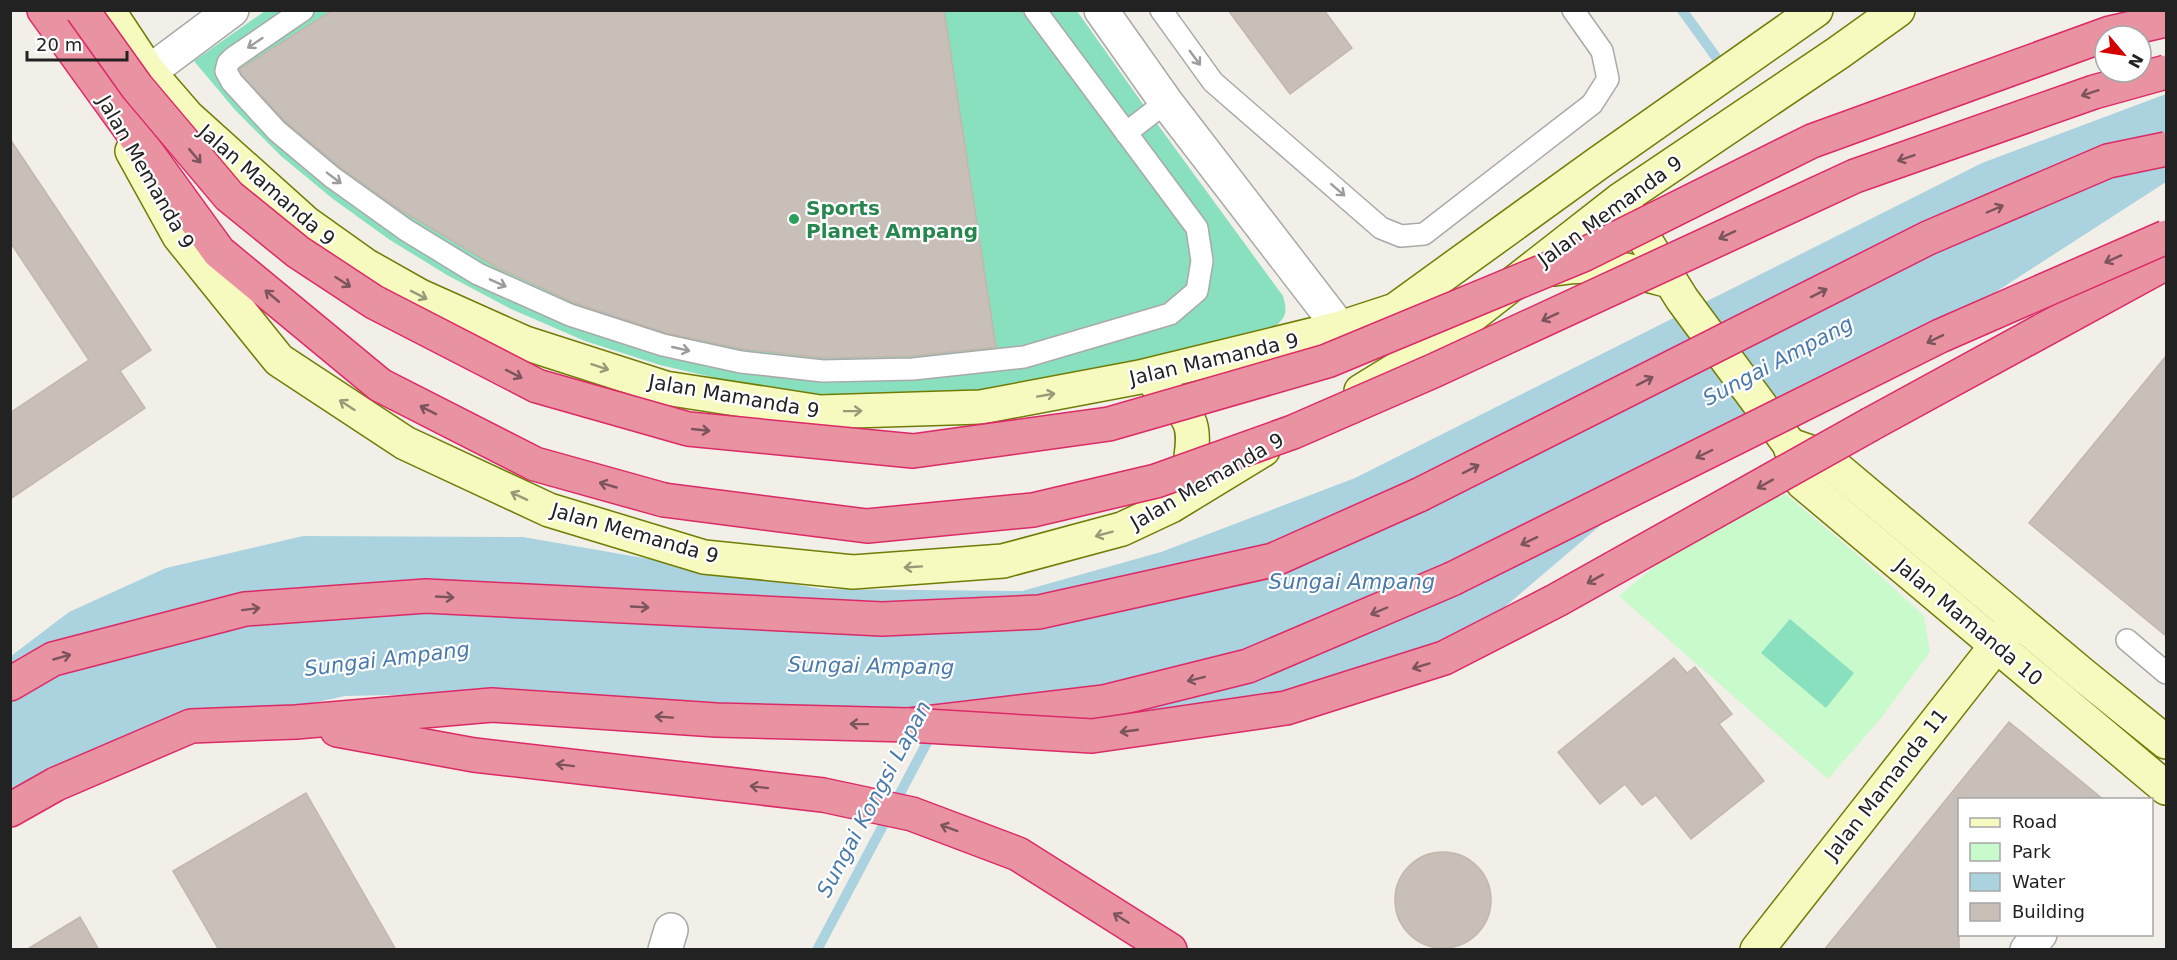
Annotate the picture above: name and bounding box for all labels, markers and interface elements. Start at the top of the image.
scale bar [27,24,128,62]
north arrow [2093,24,2153,84]
text: 20 m [36,34,82,55]
one-way arrow [247,37,264,49]
one-way arrow [1189,49,1202,65]
text: N [2124,51,2147,71]
street label: Jalan Memanda 9 [91,89,200,253]
one-way arrow [2081,89,2100,100]
street label: Jalan Mamanda 9 [192,118,340,251]
one-way arrow [188,148,202,163]
street label: Jalan Memanda 9 [1531,150,1687,273]
one-way arrow [1897,154,1916,165]
one-way arrow [326,172,342,185]
one-way arrow [1330,183,1345,197]
place label: Sports Planet Ampang [806,196,978,243]
one-way arrow [1986,203,2004,214]
marker: Sports Planet Ampang [787,212,801,226]
one-way arrow [1718,230,1736,242]
one-way arrow [2104,254,2122,266]
one-way arrow [334,276,351,288]
one-way arrow [489,278,507,289]
one-way arrow [1810,287,1828,298]
one-way arrow [264,289,280,302]
one-way arrow [410,289,428,301]
one-way arrow [1541,311,1559,323]
water label: Sungai Ampang [1699,311,1857,411]
street label: Jalan Mamanda 9 [1125,328,1301,391]
one-way arrow [1926,334,1944,345]
one-way arrow [671,344,691,355]
one-way arrow [590,362,609,373]
one-way arrow [505,369,523,380]
street label: Jalan Mamanda 9 [645,369,821,423]
one-way arrow [1636,375,1654,386]
one-way arrow [1036,389,1056,400]
one-way arrow [338,398,355,411]
one-way arrow [420,404,438,415]
one-way arrow [842,405,862,417]
one-way arrow [690,425,710,436]
street label: Jalan Memanda 9 [1124,427,1288,536]
one-way arrow [1695,449,1713,460]
one-way arrow [1462,463,1480,474]
one-way arrow [599,478,618,490]
one-way arrow [1757,478,1774,490]
one-way arrow [510,489,528,501]
street label: Jalan Memanda 9 [547,497,721,568]
one-way arrow [1095,529,1114,541]
one-way arrow [1521,536,1539,547]
street label: Jalan Mamanda 10 [1889,552,2048,691]
one-way arrow [903,562,923,573]
water label: Sungai Ampang [1269,570,1435,594]
one-way arrow [1587,573,1604,585]
one-way arrow [435,591,455,602]
one-way arrow [630,601,650,612]
one-way arrow [241,603,260,614]
one-way arrow [1370,606,1388,617]
water label: Sungai Ampang [303,637,471,681]
one-way arrow [52,651,71,662]
water label: Sungai Ampang [788,653,954,679]
one-way arrow [1412,661,1431,672]
one-way arrow [1187,673,1206,685]
water label: Sungai Kongsi Lapan [812,697,936,901]
street label: Jalan Mamanda 11 [1818,703,1953,866]
one-way arrow [654,711,674,722]
one-way arrow [849,718,869,729]
one-way arrow [1119,725,1139,736]
one-way arrow [556,759,576,770]
one-way arrow [749,782,769,793]
legend [1958,798,2153,936]
text: Road [2012,811,2057,832]
one-way arrow [940,822,959,833]
text: Park [2012,841,2051,862]
text: Water [2012,871,2066,892]
text: Building [2012,901,2085,922]
one-way arrow [1112,912,1129,925]

